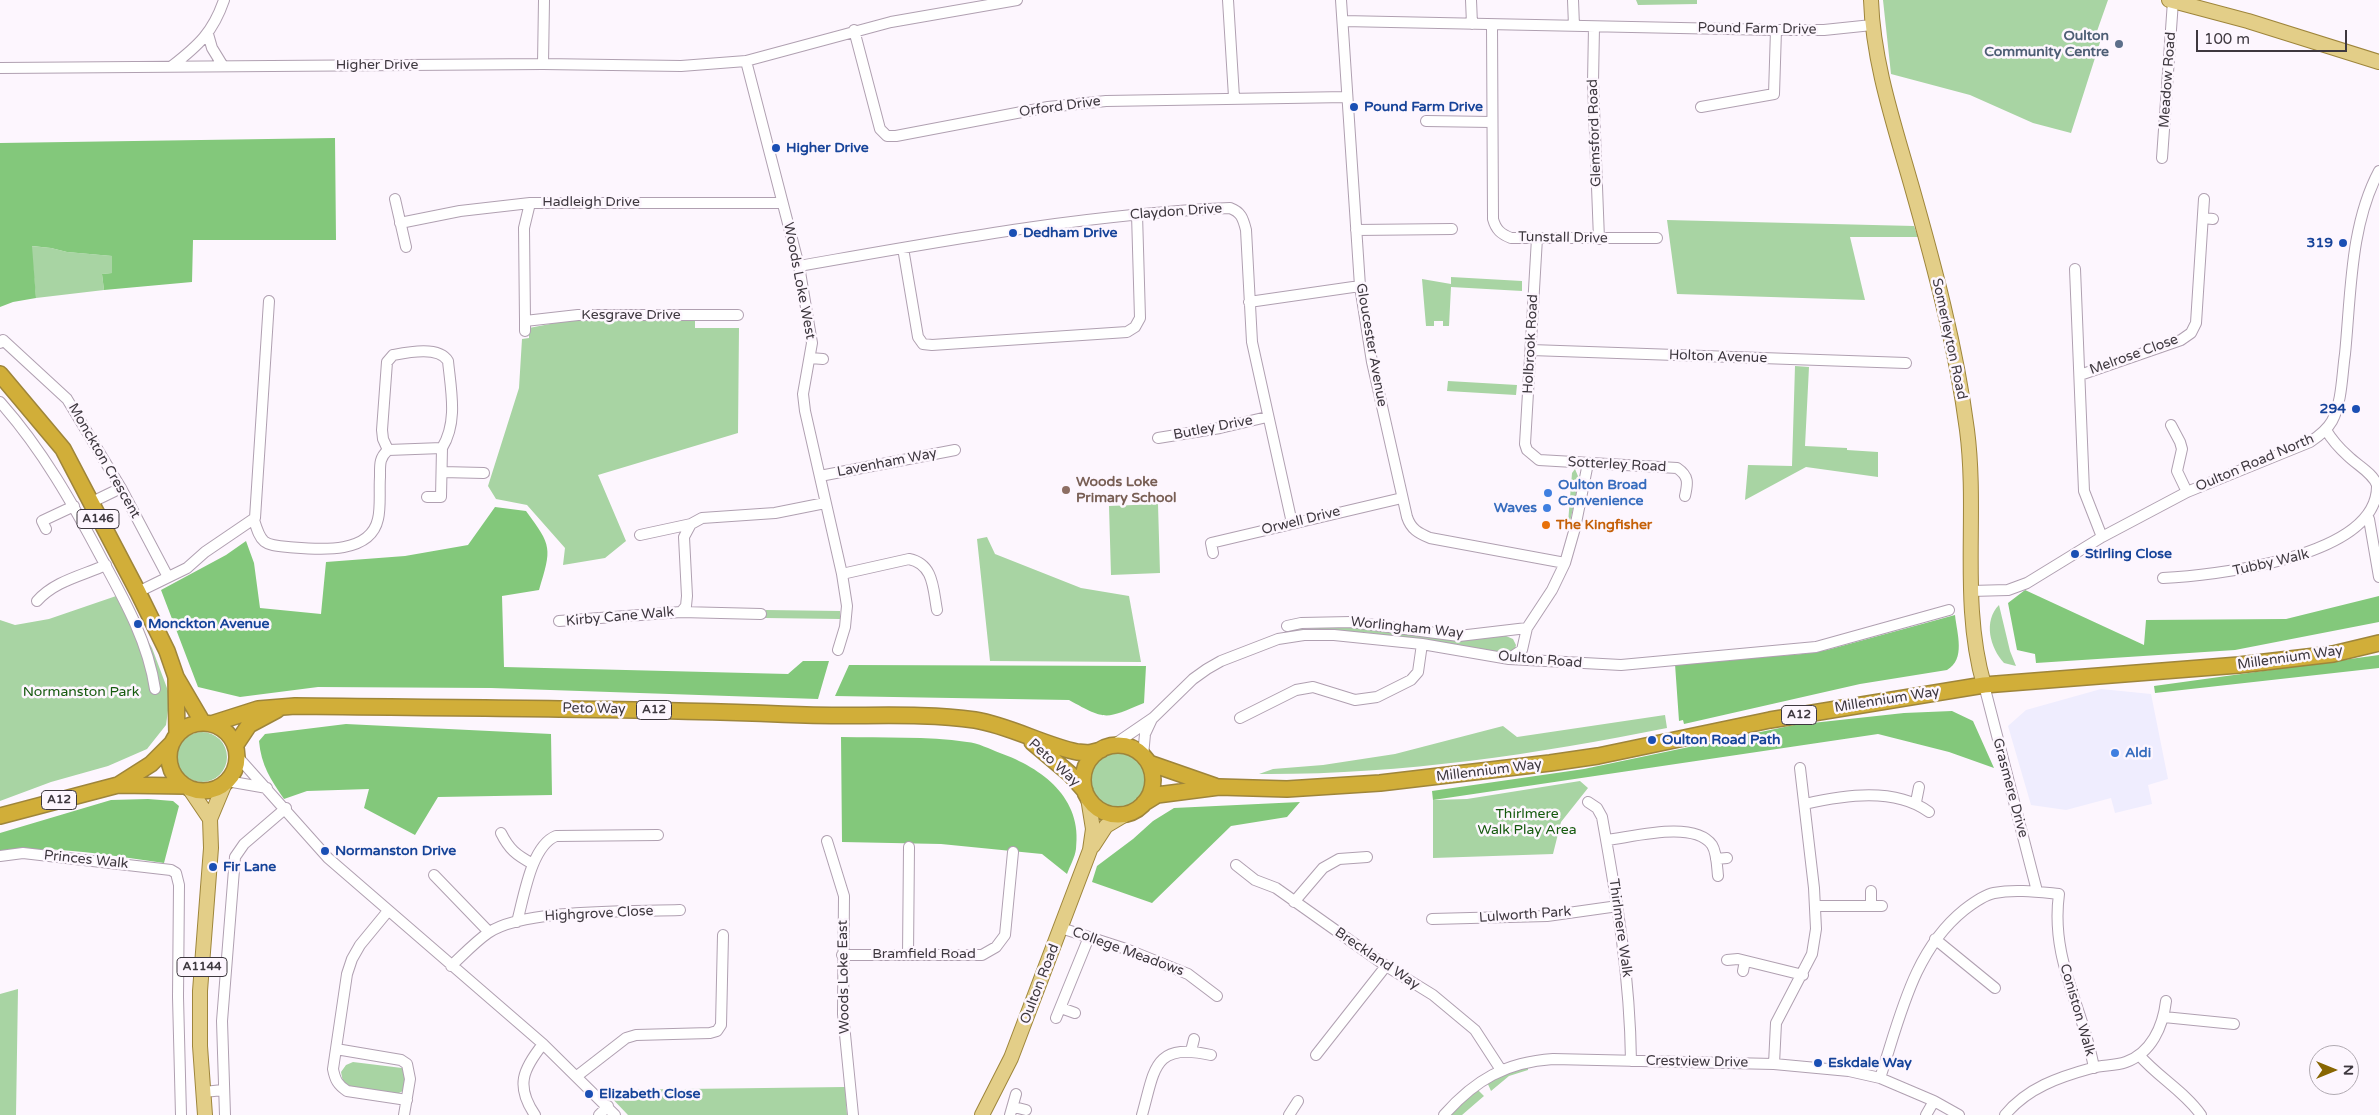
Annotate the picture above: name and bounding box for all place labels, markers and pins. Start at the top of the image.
place label: Oulton Community Centre [1984,28,2109,60]
marker: Oulton Community Centre [2113,38,2125,50]
place label: Pound Farm Drive [1364,99,1483,115]
marker: Pound Farm Drive [1348,101,1360,113]
place label: Higher Drive [786,140,869,156]
marker: Higher Drive [770,142,782,154]
place label: Dedham Drive [1023,225,1117,241]
marker: Dedham Drive [1007,227,1019,239]
place label: 319 [2307,235,2333,251]
marker: 319 [2337,237,2349,249]
place label: 294 [2320,401,2346,417]
marker: 294 [2350,403,2362,415]
place label: Woods Loke Primary School [1076,474,1177,507]
place label: Oulton Broad Convenience [1558,477,1647,510]
marker: Woods Loke Primary School [1060,484,1072,496]
marker: Oulton Broad Convenience [1542,487,1554,499]
place label: Waves [1494,500,1537,516]
marker: Waves [1541,502,1553,514]
place label: The Kingfisher [1556,517,1652,533]
marker: The Kingfisher [1540,519,1552,531]
place label: Stirling Close [2085,546,2172,562]
marker: Stirling Close [2069,548,2081,560]
place label: Monckton Avenue [148,616,269,632]
marker: Monckton Avenue [132,618,144,630]
place label: Oulton Road Path [1662,732,1781,748]
marker: Oulton Road Path [1646,734,1658,746]
place label: Aldi [2125,745,2151,761]
marker: Aldi [2109,747,2121,759]
place label: Normanston Drive [335,843,456,859]
marker: Normanston Drive [319,845,331,857]
place label: Fir Lane [223,859,276,875]
marker: Fir Lane [207,861,219,873]
place label: Eskdale Way [1828,1055,1912,1071]
marker: Eskdale Way [1812,1057,1824,1069]
place label: Elizabeth Close [599,1086,700,1102]
marker: Elizabeth Close [583,1088,595,1100]

